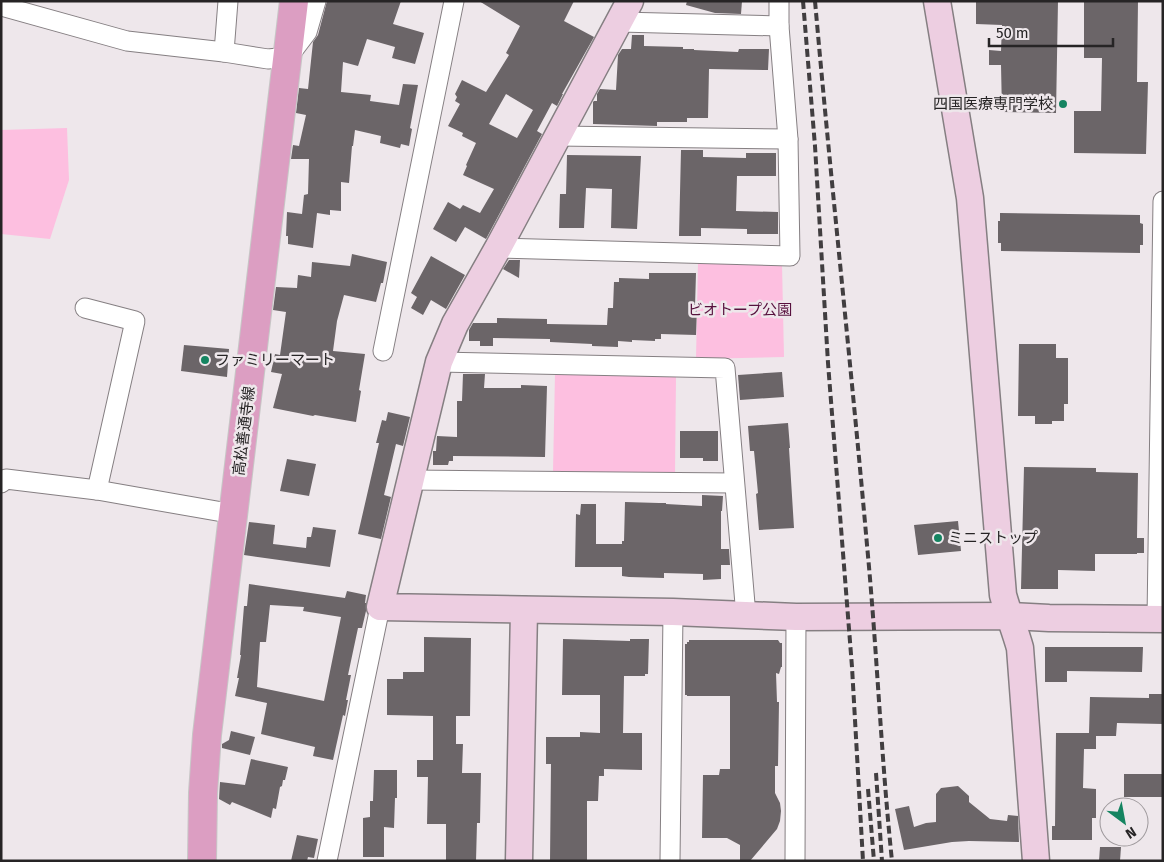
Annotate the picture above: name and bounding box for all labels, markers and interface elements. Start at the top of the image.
scale bar [989,15,1113,47]
text: 50 m [996,24,1029,42]
place label: 四国医療専門学校 [933,95,1053,113]
marker: 四国医療専門学校 [1057,98,1069,110]
park label: ビオトープ公園 [688,301,792,319]
place label: ファミリーマート [215,351,335,369]
marker: ファミリーマート [199,354,211,366]
street label: 高松善通寺線 [230,385,258,477]
place label: ミニストップ [948,529,1038,547]
marker: ミニストップ [932,532,944,544]
north arrow [1099,797,1149,847]
text: N [1122,823,1139,842]

